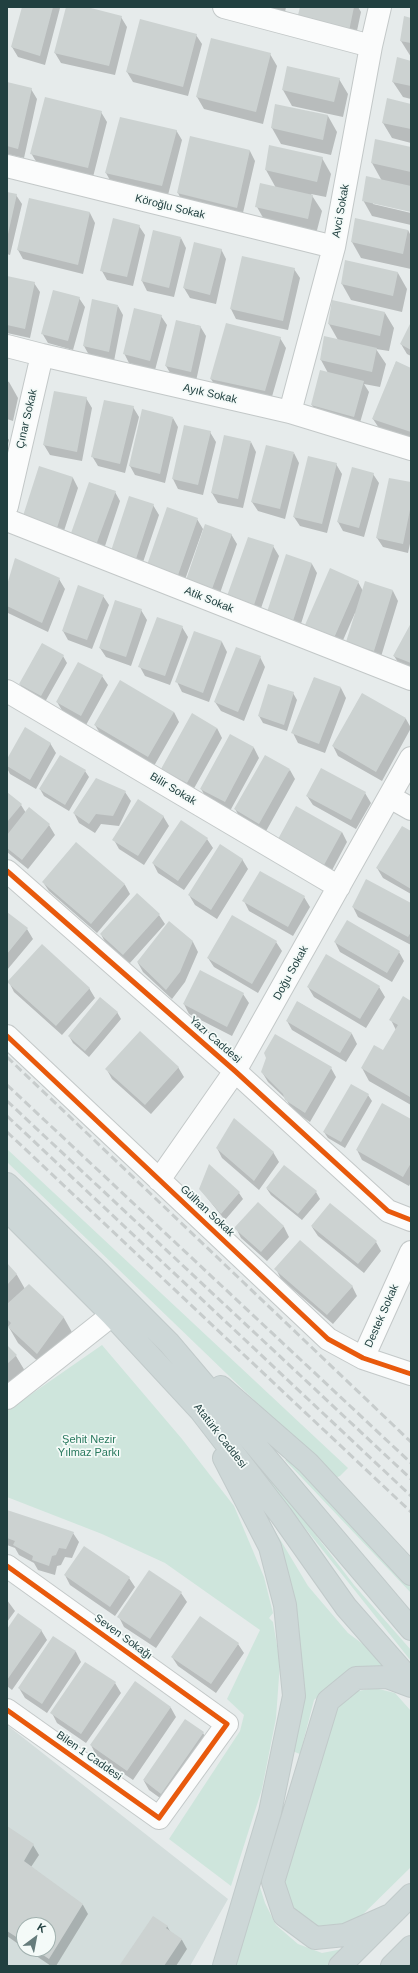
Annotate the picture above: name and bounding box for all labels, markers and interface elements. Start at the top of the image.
street label: Avci Sokak [330,183,352,239]
street label: Köroğlu Sokak [134,192,206,222]
street label: Ayık Sokak [182,381,238,407]
street label: Çınar Sokak [14,388,40,450]
street label: Atik Sokak [182,584,236,616]
street label: Bilir Sokak [147,770,199,808]
street label: Doğu Sokak [271,944,311,1002]
street label: Yazı Caddesi [186,1014,244,1066]
street label: Gülhan Sokak [177,1183,237,1239]
street label: Destek Sokak [362,1282,402,1350]
street label: Atatürk Caddesi [191,1401,249,1471]
park label: Şehit Nezir Yılmaz Parkı [58,1433,120,1459]
street label: Seven Sokağı [91,1612,155,1662]
street label: Bilen 1 Caddesi [54,1728,124,1784]
north arrow [16,1917,56,1957]
text: K [35,1920,48,1935]

